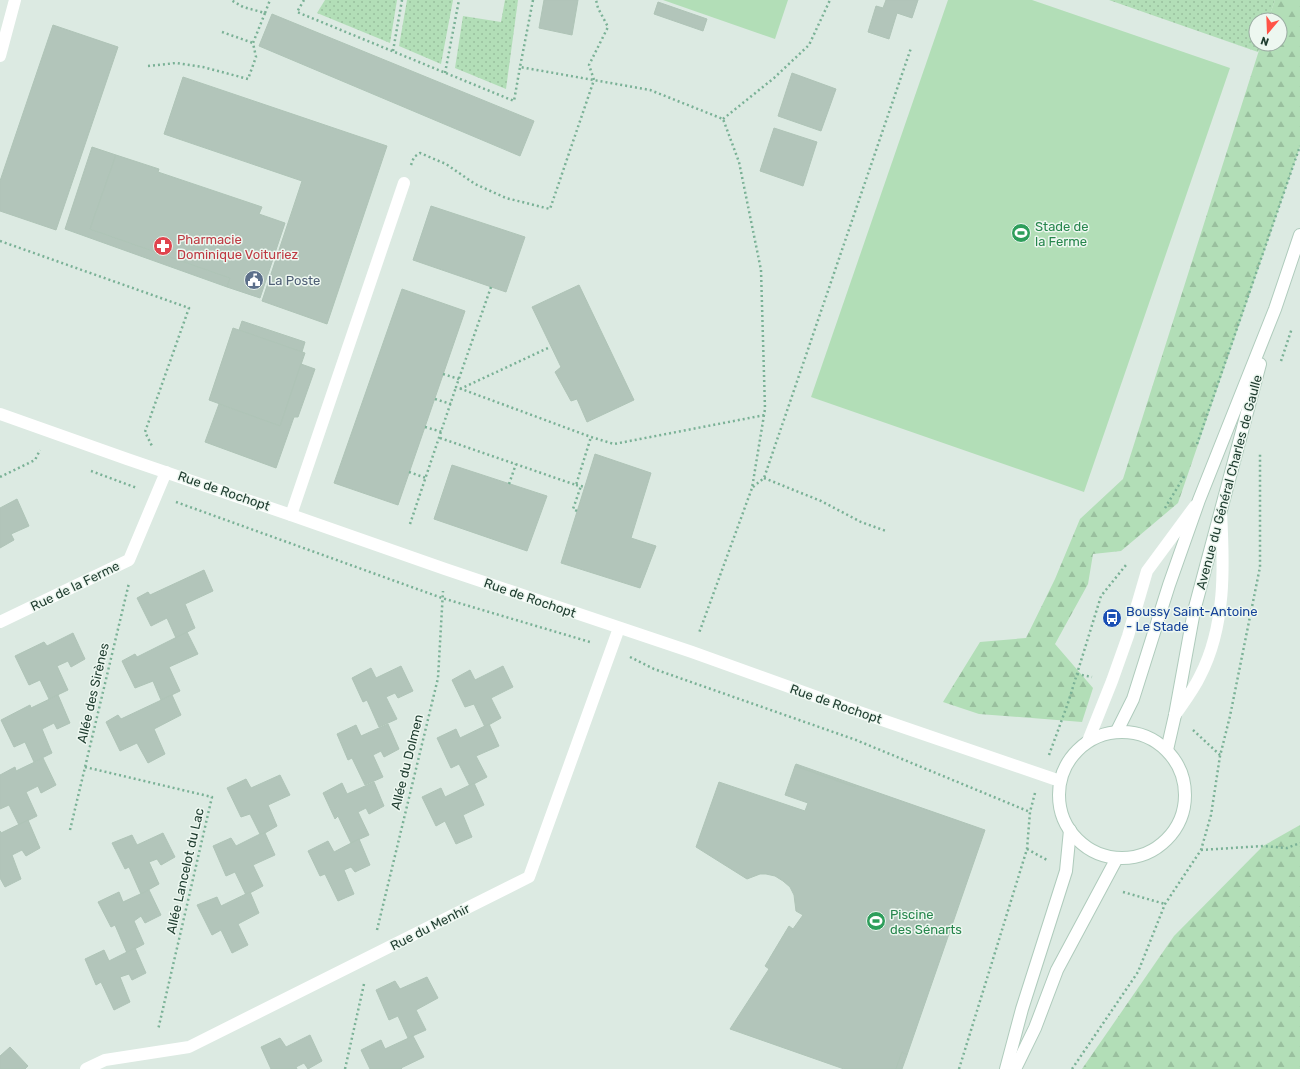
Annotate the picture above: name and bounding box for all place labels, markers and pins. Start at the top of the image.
place label: Stade de la Ferme [1035,219,1089,249]
sports icon: Stade de la Ferme [1010,222,1032,244]
place label: Pharmacie Dominique Voituriez [177,232,299,262]
pharmacy icon: Pharmacie Dominique Voituriez [152,235,174,257]
public building icon: La Poste [243,269,265,291]
place label: La Poste [268,273,320,288]
place label: Boussy Saint-Antoine - Le Stade [1126,604,1258,634]
bus stop icon: Boussy Saint-Antoine - Le Stade [1101,607,1123,629]
place label: Piscine des Sénarts [890,907,962,937]
sports icon: Piscine des Sénarts [865,910,887,932]

